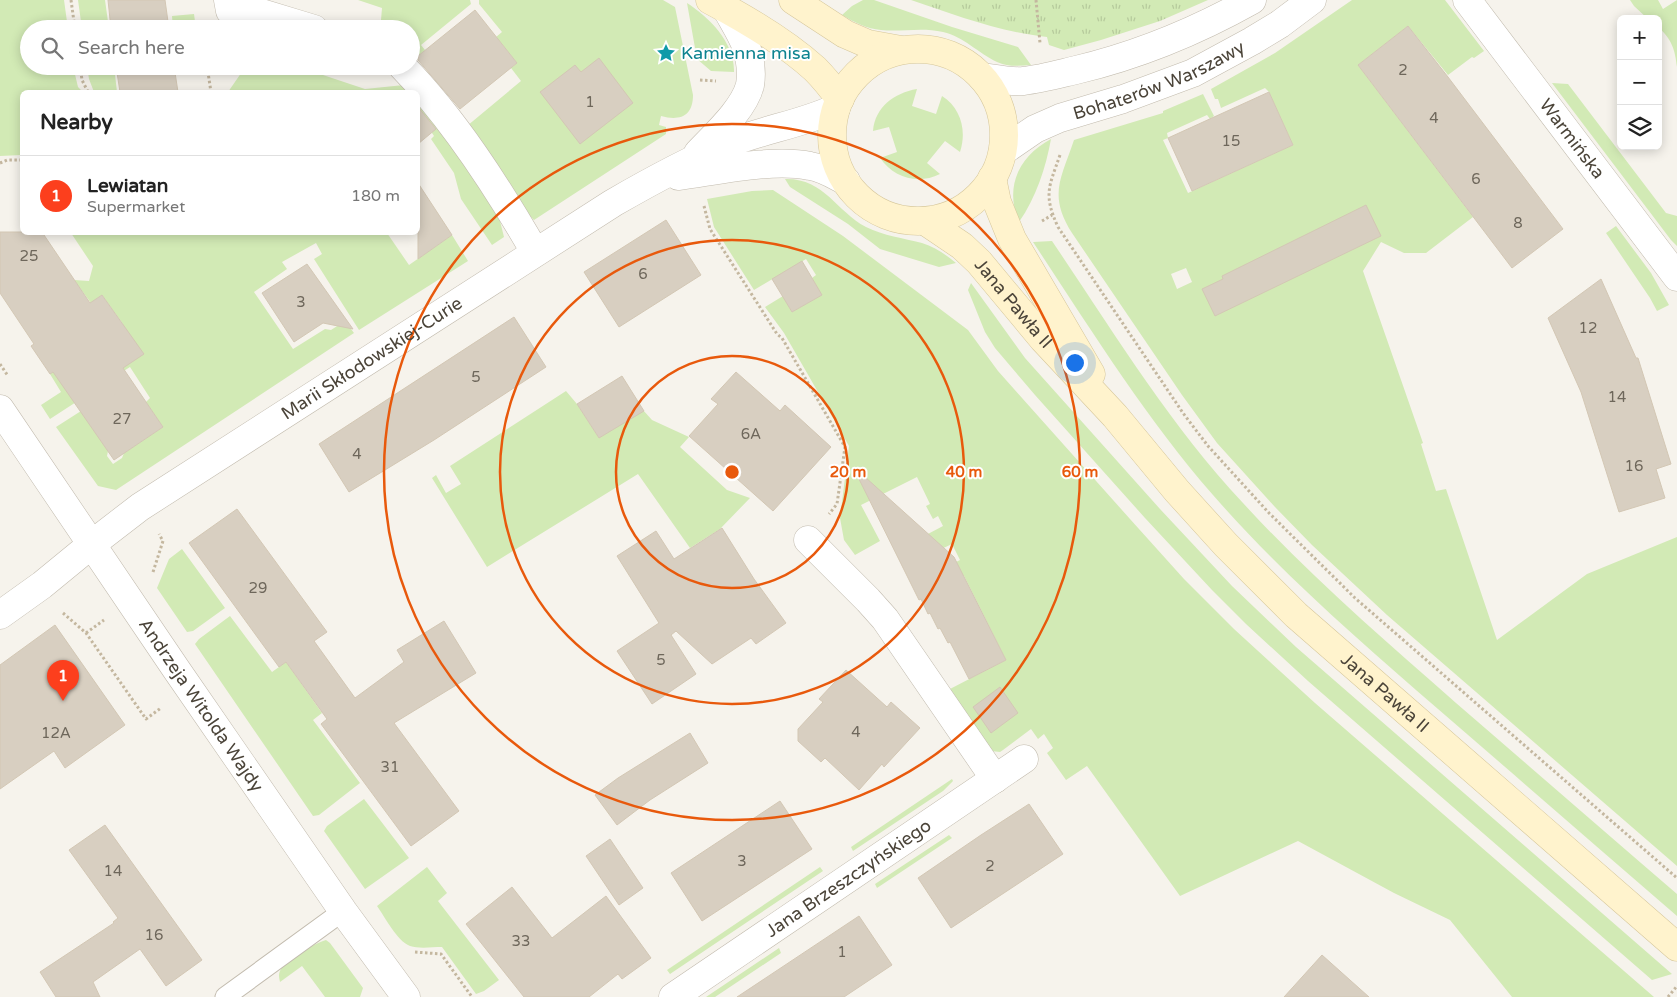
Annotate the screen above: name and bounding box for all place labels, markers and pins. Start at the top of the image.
place icon: Kamienna misa [655,42,677,64]
place label: Kamienna misa [681,42,811,64]
centre of rings [723,463,741,481]
pin: 1 [47,660,79,701]

